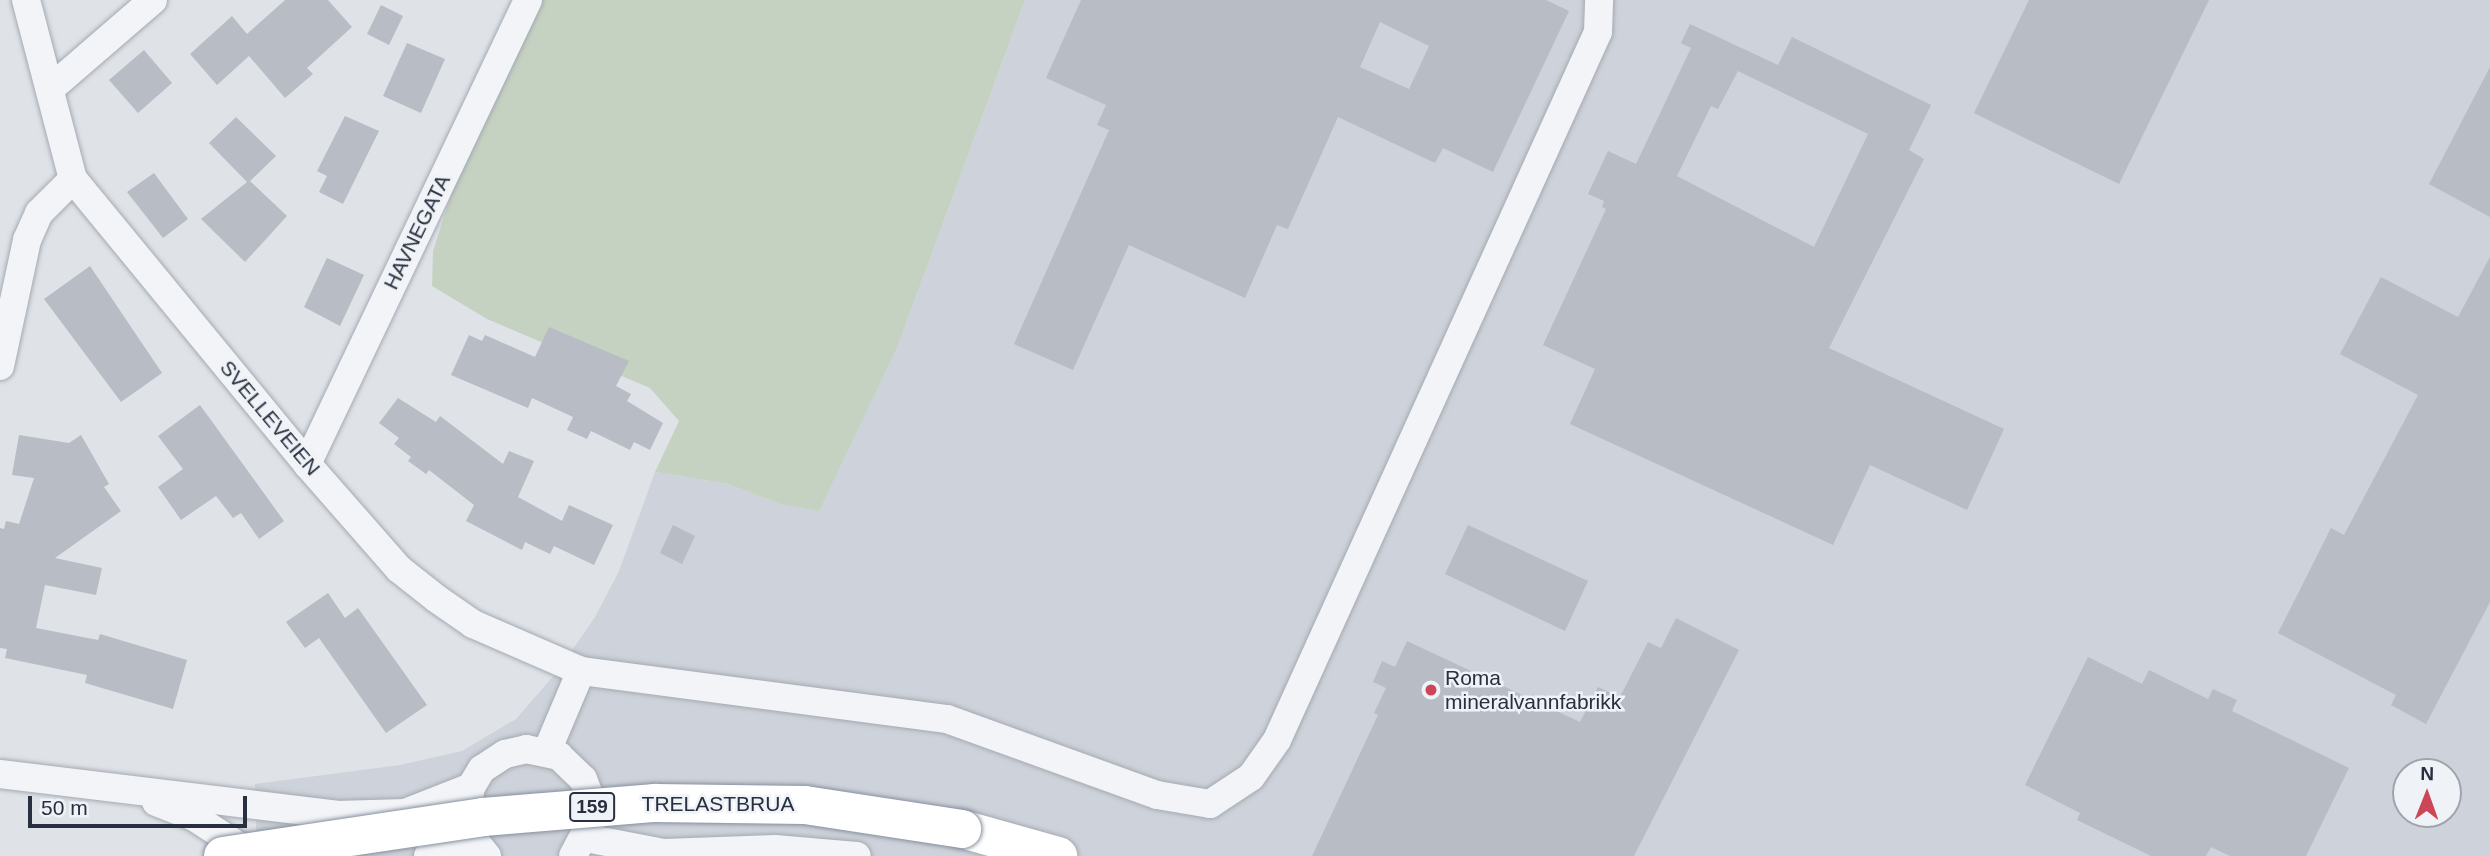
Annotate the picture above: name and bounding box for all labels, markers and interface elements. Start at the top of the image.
street label: HAVNEGATA [378,170,456,294]
street label: SVELLEVEIEN [215,355,325,481]
place label: Roma mineralvannfabrikk [1445,665,1621,715]
marker: Roma mineralvannfabrikk [1423,682,1439,698]
north arrow [2392,758,2462,828]
text: N [2420,763,2434,784]
scale bar [32,782,250,826]
street label: TRELASTBRUA [642,791,794,817]
road number: 159 [568,792,616,822]
text: 50 m [41,796,88,819]

